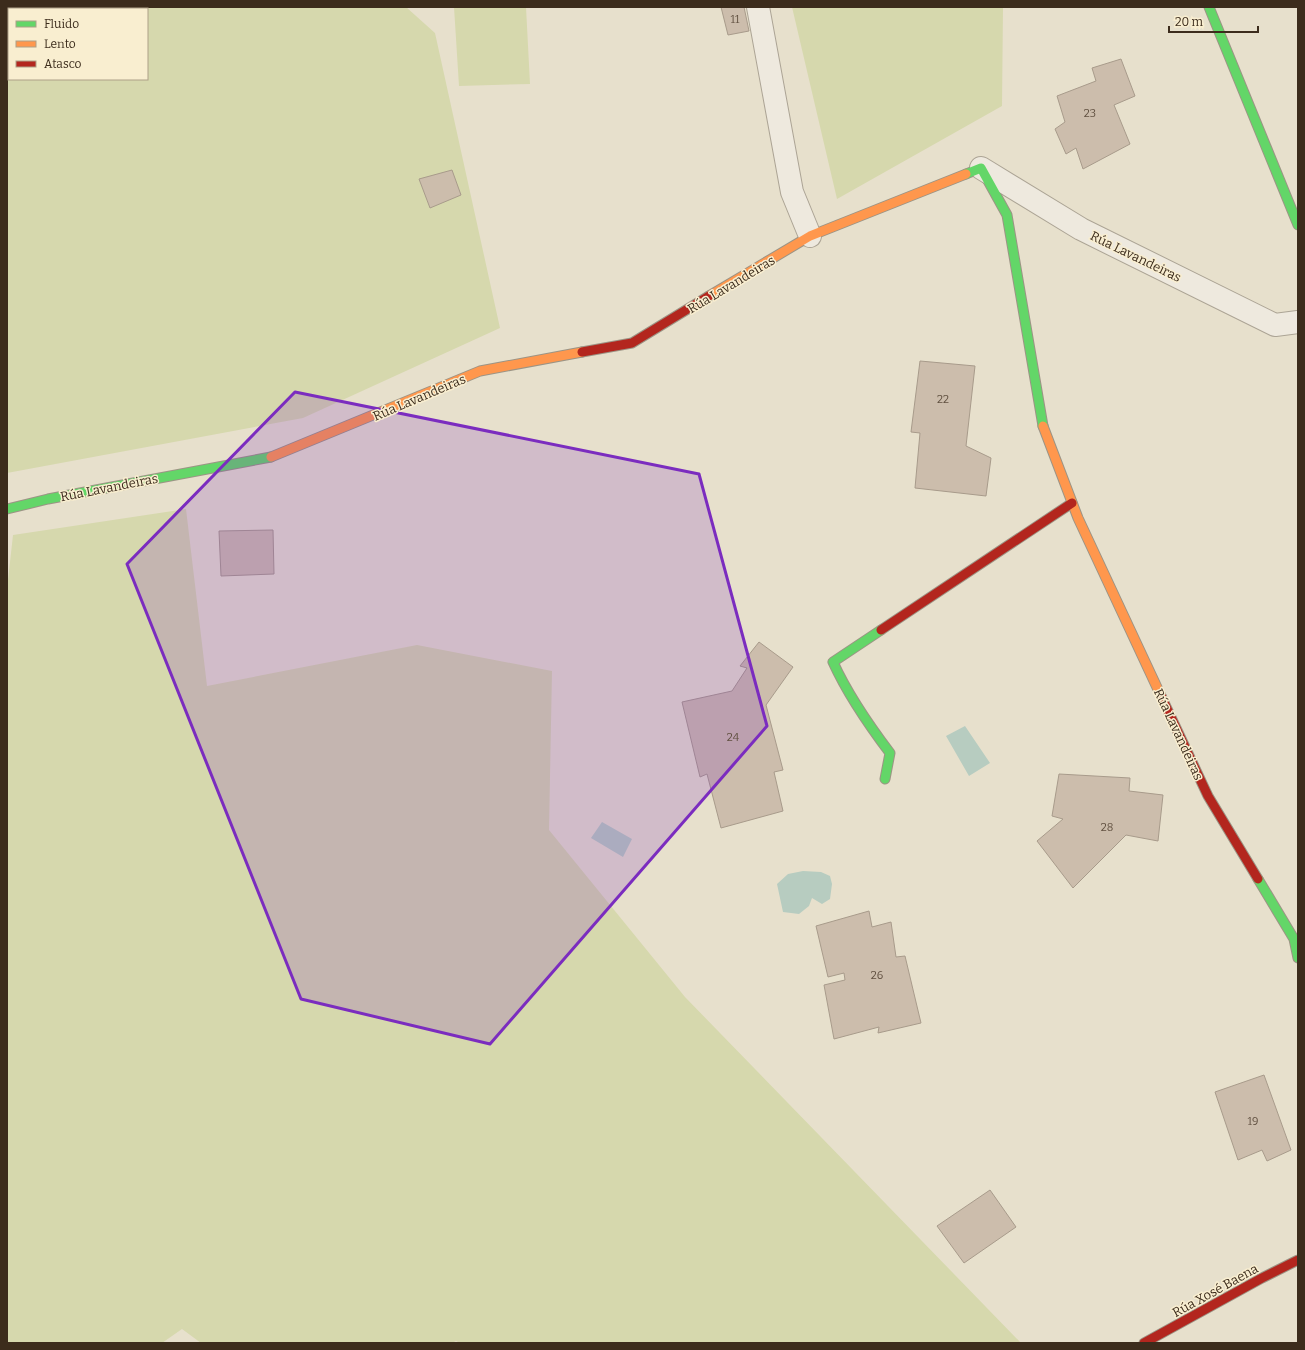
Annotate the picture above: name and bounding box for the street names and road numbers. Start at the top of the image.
street label: Rúa Lavandeiras [1088,228,1184,285]
street label: Rúa Lavandeiras [685,252,778,316]
street label: Rúa Lavandeiras [371,371,468,424]
street label: Rúa Lavandeiras [59,471,159,504]
street label: Rúa Lavandeiras [1151,686,1206,782]
street label: Rúa Xosé Baena [1170,1261,1261,1320]

